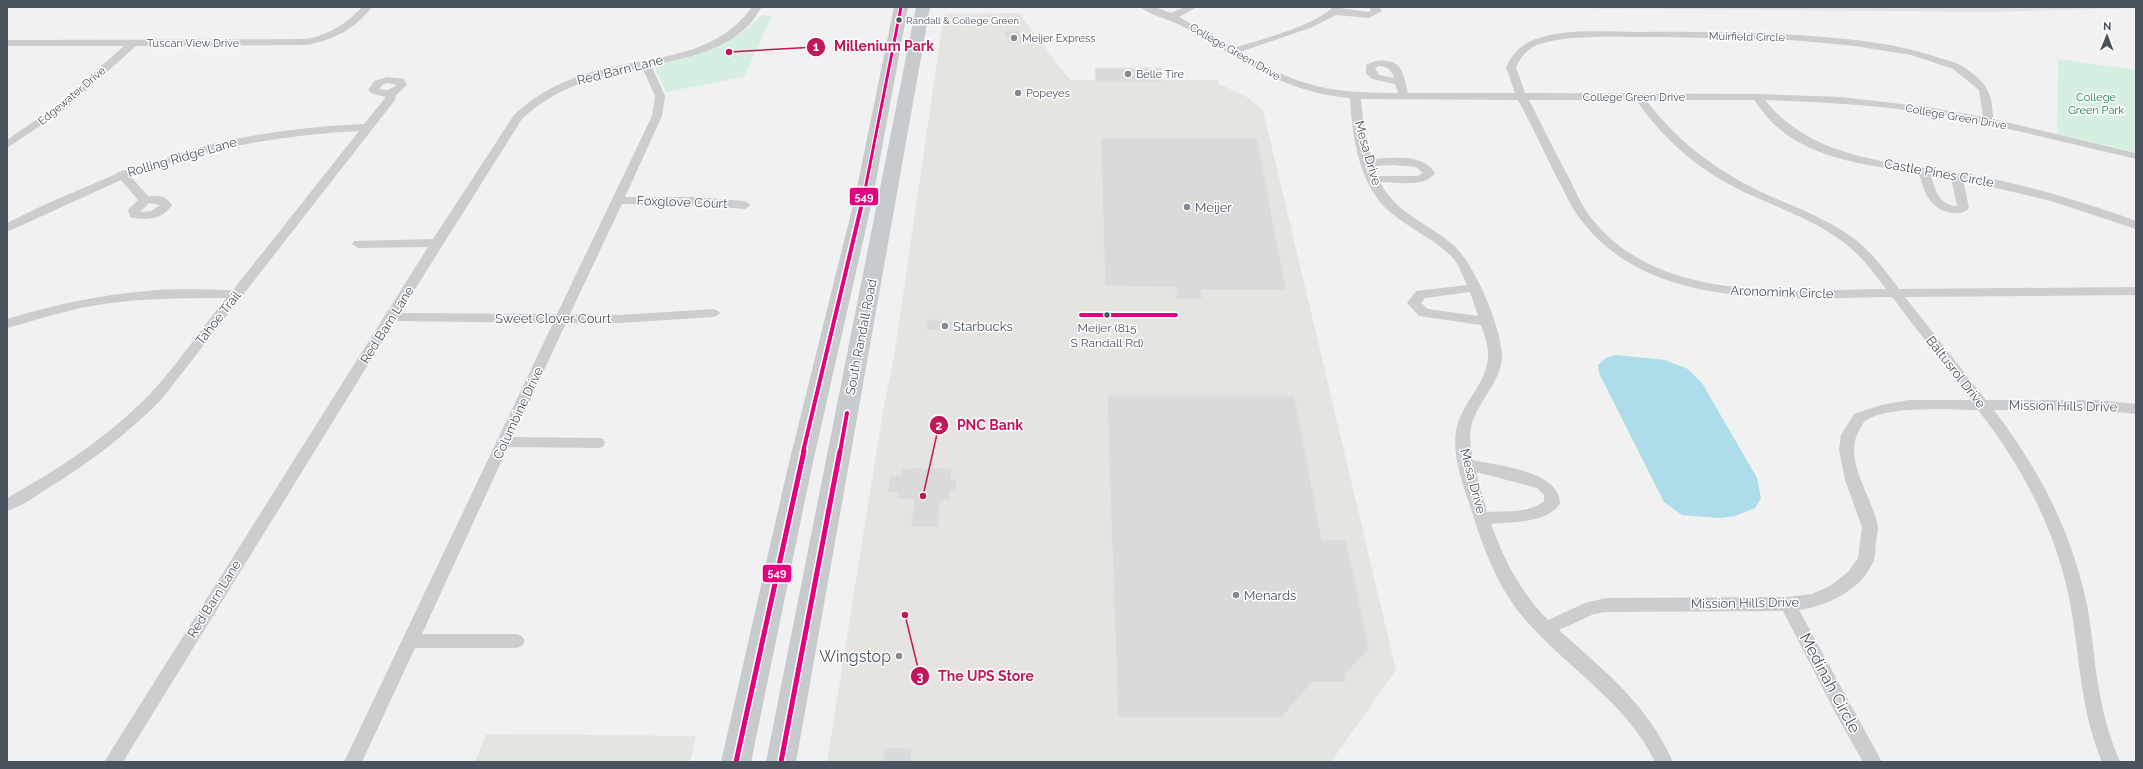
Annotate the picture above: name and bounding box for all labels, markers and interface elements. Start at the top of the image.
marker: Randall & College Green [894,15,904,25]
place label: Randall & College Green [906,15,1019,26]
north arrow [2087,16,2127,56]
text: N [2103,20,2111,33]
street label: College Green Drive [1187,21,1283,84]
street label: Muirfield Circle [1709,30,1786,44]
place label: Meijer Express [1022,32,1096,45]
marker: Meijer Express [1009,33,1019,43]
callout: Millenium Park [806,34,942,60]
street label: Tuscan View Drive [147,37,240,50]
text: Millenium Park [834,38,934,54]
text: 1 [813,40,819,54]
street label: Red Barn Lane [575,52,665,88]
street label: Edgewater Drive [36,64,109,128]
place label: Belle Tire [1136,68,1184,81]
marker: Belle Tire [1123,69,1133,79]
place label: Popeyes [1026,87,1070,100]
marker: Popeyes [1013,88,1023,98]
street label: College Green Drive [1583,91,1686,104]
park label: College Green Park [2068,91,2124,117]
street label: College Green Drive [1904,102,2008,132]
street label: Mesa Drive [1352,119,1384,187]
street label: Rolling Ridge Lane [126,134,239,180]
street label: Castle Pines Circle [1883,156,1995,190]
line badge: 549 [849,187,879,206]
text: 549 [855,191,874,204]
street label: Foxglove Court [636,193,728,211]
place label: Meijer [1195,200,1232,215]
marker: Meijer [1182,202,1192,212]
street label: South Randall Road [842,278,880,396]
street label: Red Barn Lane [357,283,417,366]
street label: Aronomink Circle [1730,283,1834,301]
street label: Tahoe Trail [192,288,244,348]
marker: Meijer (815 S Randall Rd) [1102,310,1112,320]
street label: Sweet Clover Court [495,311,612,326]
place label: Starbucks [953,319,1013,334]
marker: Starbucks [940,321,950,331]
place label: Meijer (815 S Randall Rd) [1070,321,1144,350]
street label: Baltusrol Drive [1923,333,1989,411]
street label: Columbine Drive [490,364,546,462]
street label: Mission Hills Drive [2009,398,2118,414]
callout: PNC Bank [929,412,1031,438]
text: PNC Bank [957,417,1023,433]
text: 2 [936,419,943,433]
street label: Mesa Drive [1457,447,1489,515]
street label: Red Barn Lane [184,557,244,640]
line badge: 549 [762,564,792,583]
text: 549 [768,567,787,580]
place label: Menards [1244,588,1296,603]
marker: Menards [1231,590,1241,600]
street label: Mission Hills Drive [1691,595,1800,611]
street label: Medinah Circle [1796,630,1864,736]
place label: Wingstop [819,647,891,666]
marker: Wingstop [894,651,904,661]
callout: The UPS Store [910,663,1042,689]
text: The UPS Store [938,668,1035,684]
text: 3 [917,670,924,684]

